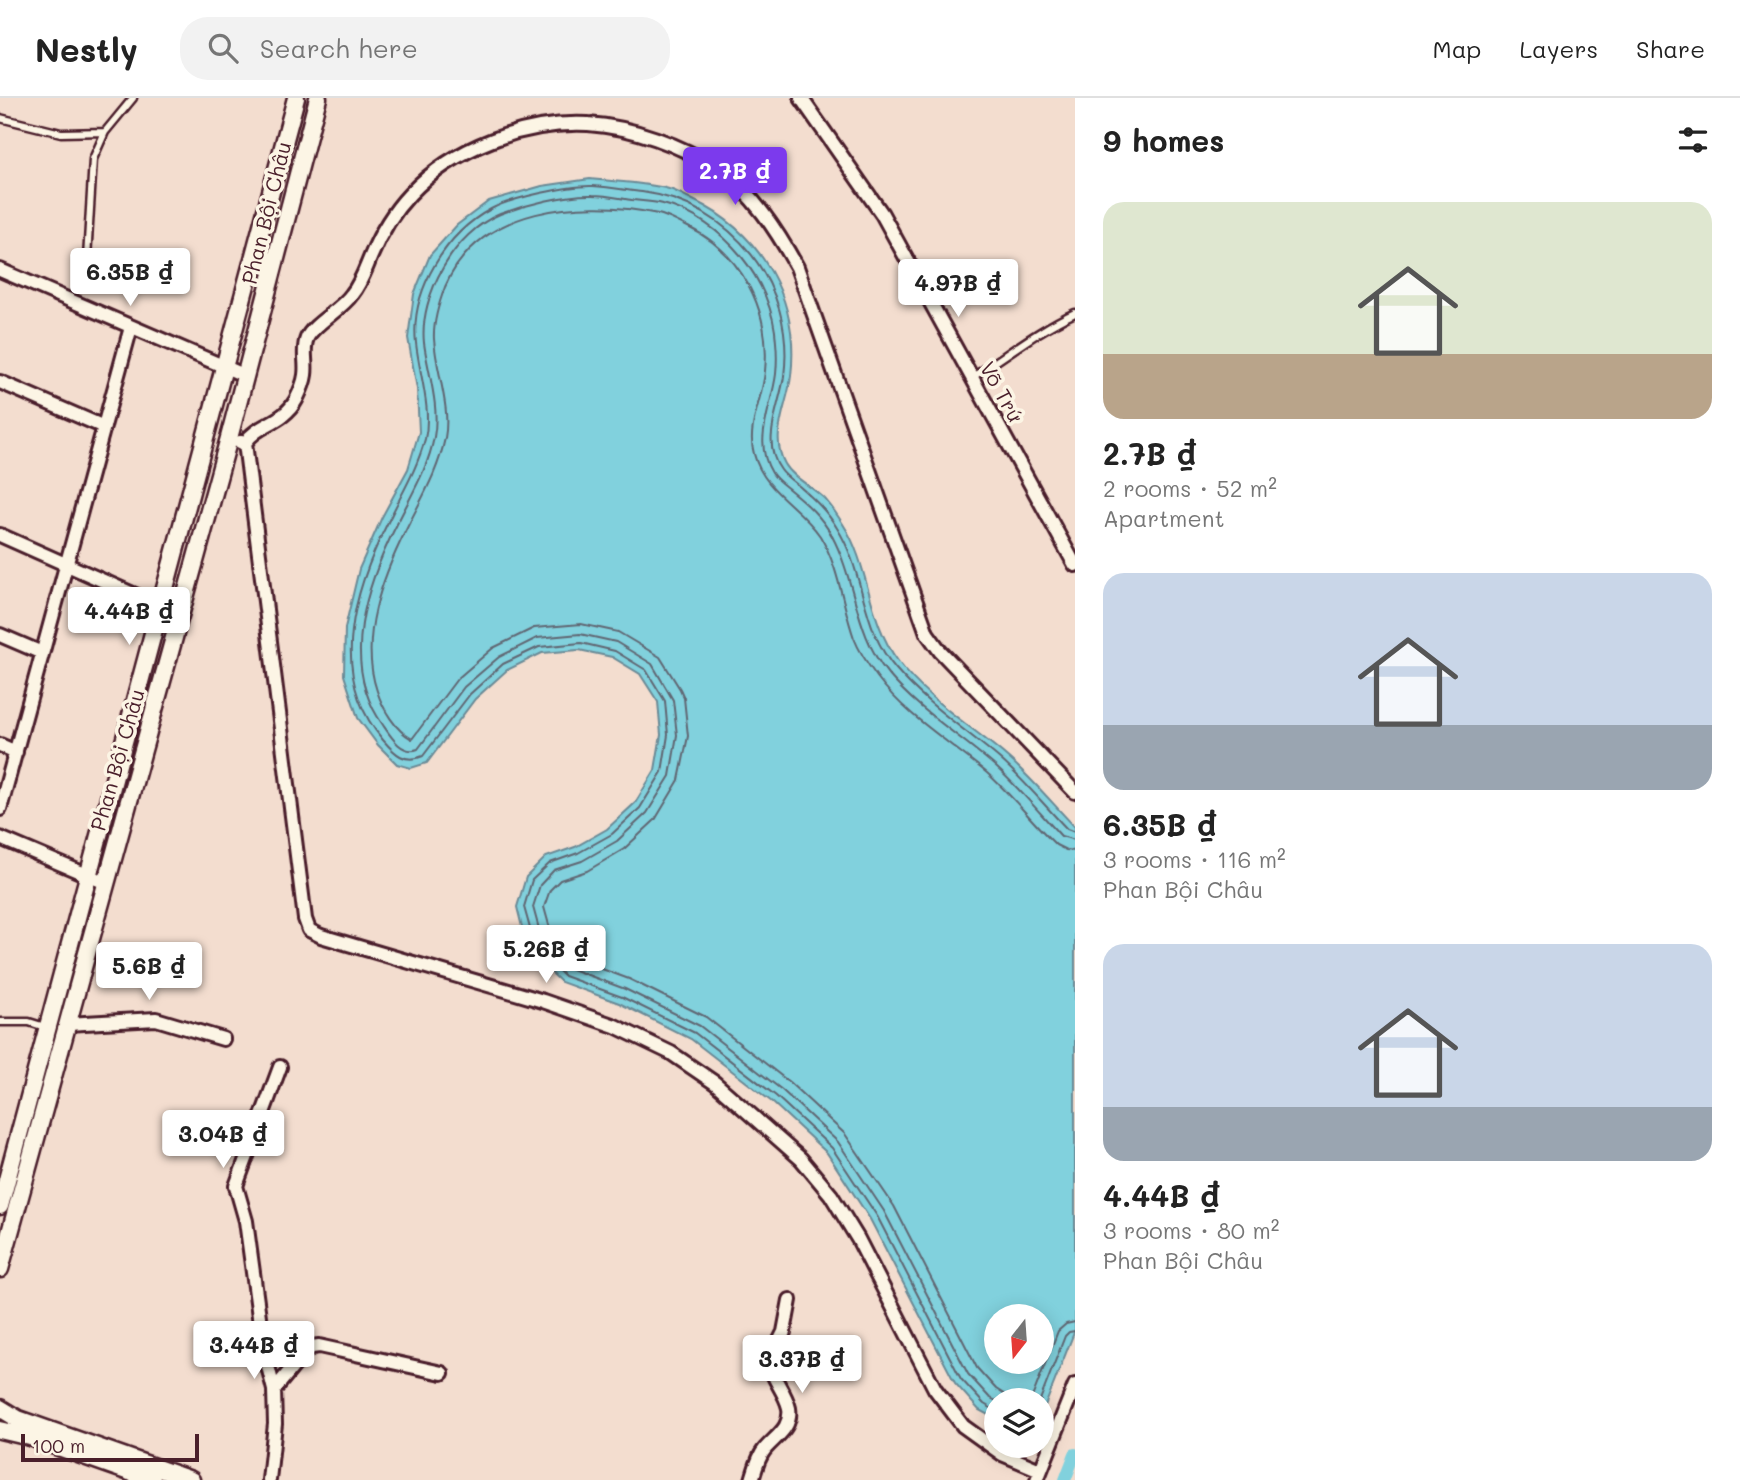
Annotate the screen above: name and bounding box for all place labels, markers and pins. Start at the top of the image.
pin: 2.7B ₫ [678,148,792,207]
pin: 6.35B ₫ [65,248,195,308]
pin: 4.97B ₫ [893,260,1023,319]
pin: 4.44B ₫ [64,588,194,647]
pin: 5.26B ₫ [481,926,611,985]
pin: 5.6B ₫ [92,942,206,1002]
pin: 3.04B ₫ [158,1110,288,1170]
pin: 3.44B ₫ [189,1322,319,1381]
pin: 3.37B ₫ [737,1336,867,1395]

